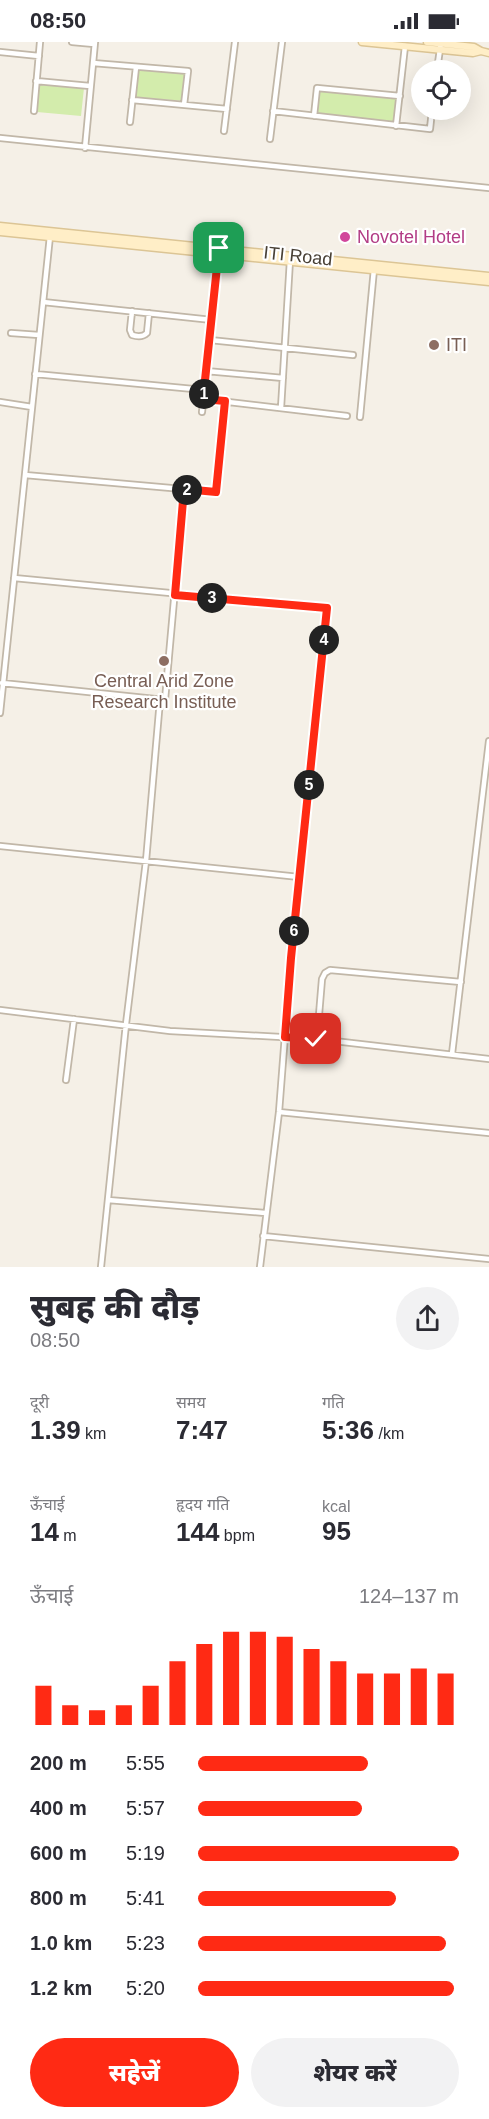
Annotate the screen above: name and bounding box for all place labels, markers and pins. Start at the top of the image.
pin [193,222,244,273]
place label: Novotel Hotel [357,227,465,247]
marker: Novotel Hotel [338,230,352,244]
place label: ITI [446,335,467,355]
marker: ITI [427,338,441,352]
pin: 1 [189,379,219,409]
pin: 2 [172,475,202,505]
pin: 3 [197,583,227,613]
pin: 4 [309,625,339,655]
marker: Central Arid Zone Research Institute [157,654,171,668]
place label: Central Arid Zone Research Institute [91,671,237,712]
pin: 5 [294,770,324,800]
pin: 6 [279,916,309,946]
pin [290,1013,341,1064]

